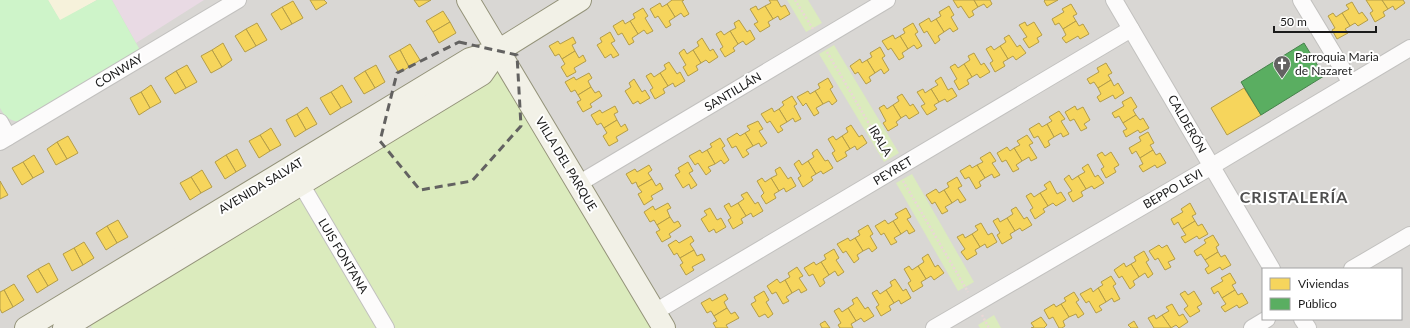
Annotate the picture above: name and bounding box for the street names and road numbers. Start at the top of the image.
street label: CONWAY [92,50,146,91]
street label: SANTILLÁN [702,69,764,114]
street label: CALDERÓN [1165,92,1210,155]
street label: VILLA DEL PARQUE [532,114,600,214]
street label: IRALA [865,123,896,160]
street label: PEYRET [870,153,915,188]
street label: AVENIDA SALVAT [216,154,306,217]
street label: BEPPO LEVI [1140,165,1205,212]
street label: LUIS FONTANA [315,216,372,297]

